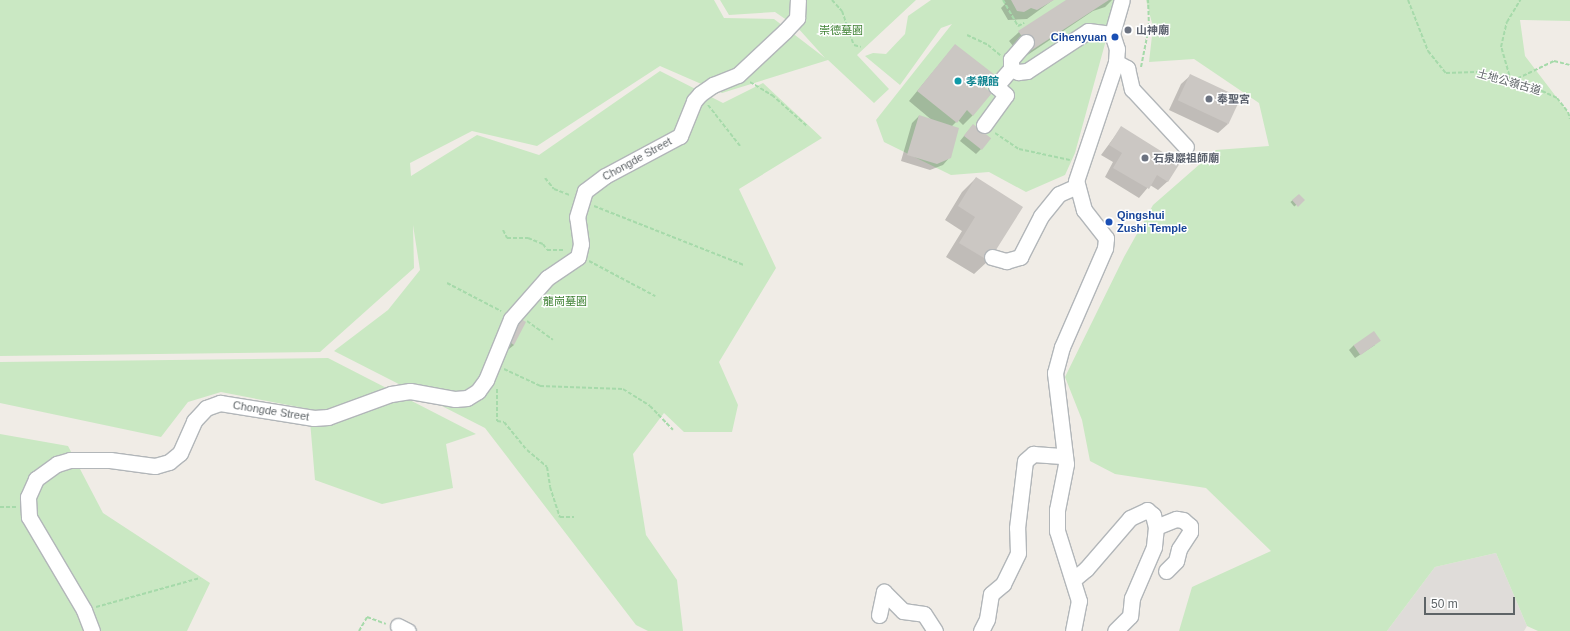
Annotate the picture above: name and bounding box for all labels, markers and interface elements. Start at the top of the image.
park label: 崇德墓園 [819,23,863,37]
place label: 山神廟 [1136,23,1169,37]
marker: 山神廟 [1123,25,1133,35]
place label: Cihenyuan [1051,30,1107,44]
marker: Cihenyuan [1110,32,1120,42]
street label: 土地公嶺古道 [1475,67,1543,97]
place label: 孝親館 [966,74,999,88]
marker: 孝親館 [953,76,963,86]
place label: 奉聖宮 [1217,92,1250,106]
marker: 奉聖宮 [1204,94,1214,104]
street label: Chongde Street [600,135,674,183]
place label: 石泉巖祖師廟 [1153,151,1219,165]
marker: 石泉巖祖師廟 [1140,153,1150,163]
place label: Qingshui Zushi Temple [1117,209,1187,235]
marker: Qingshui Zushi Temple [1104,217,1114,227]
park label: 龍崗墓園 [543,294,587,308]
street label: Chongde Street [232,398,310,424]
scale bar [1426,589,1517,615]
text: 50 m [1431,597,1458,611]

